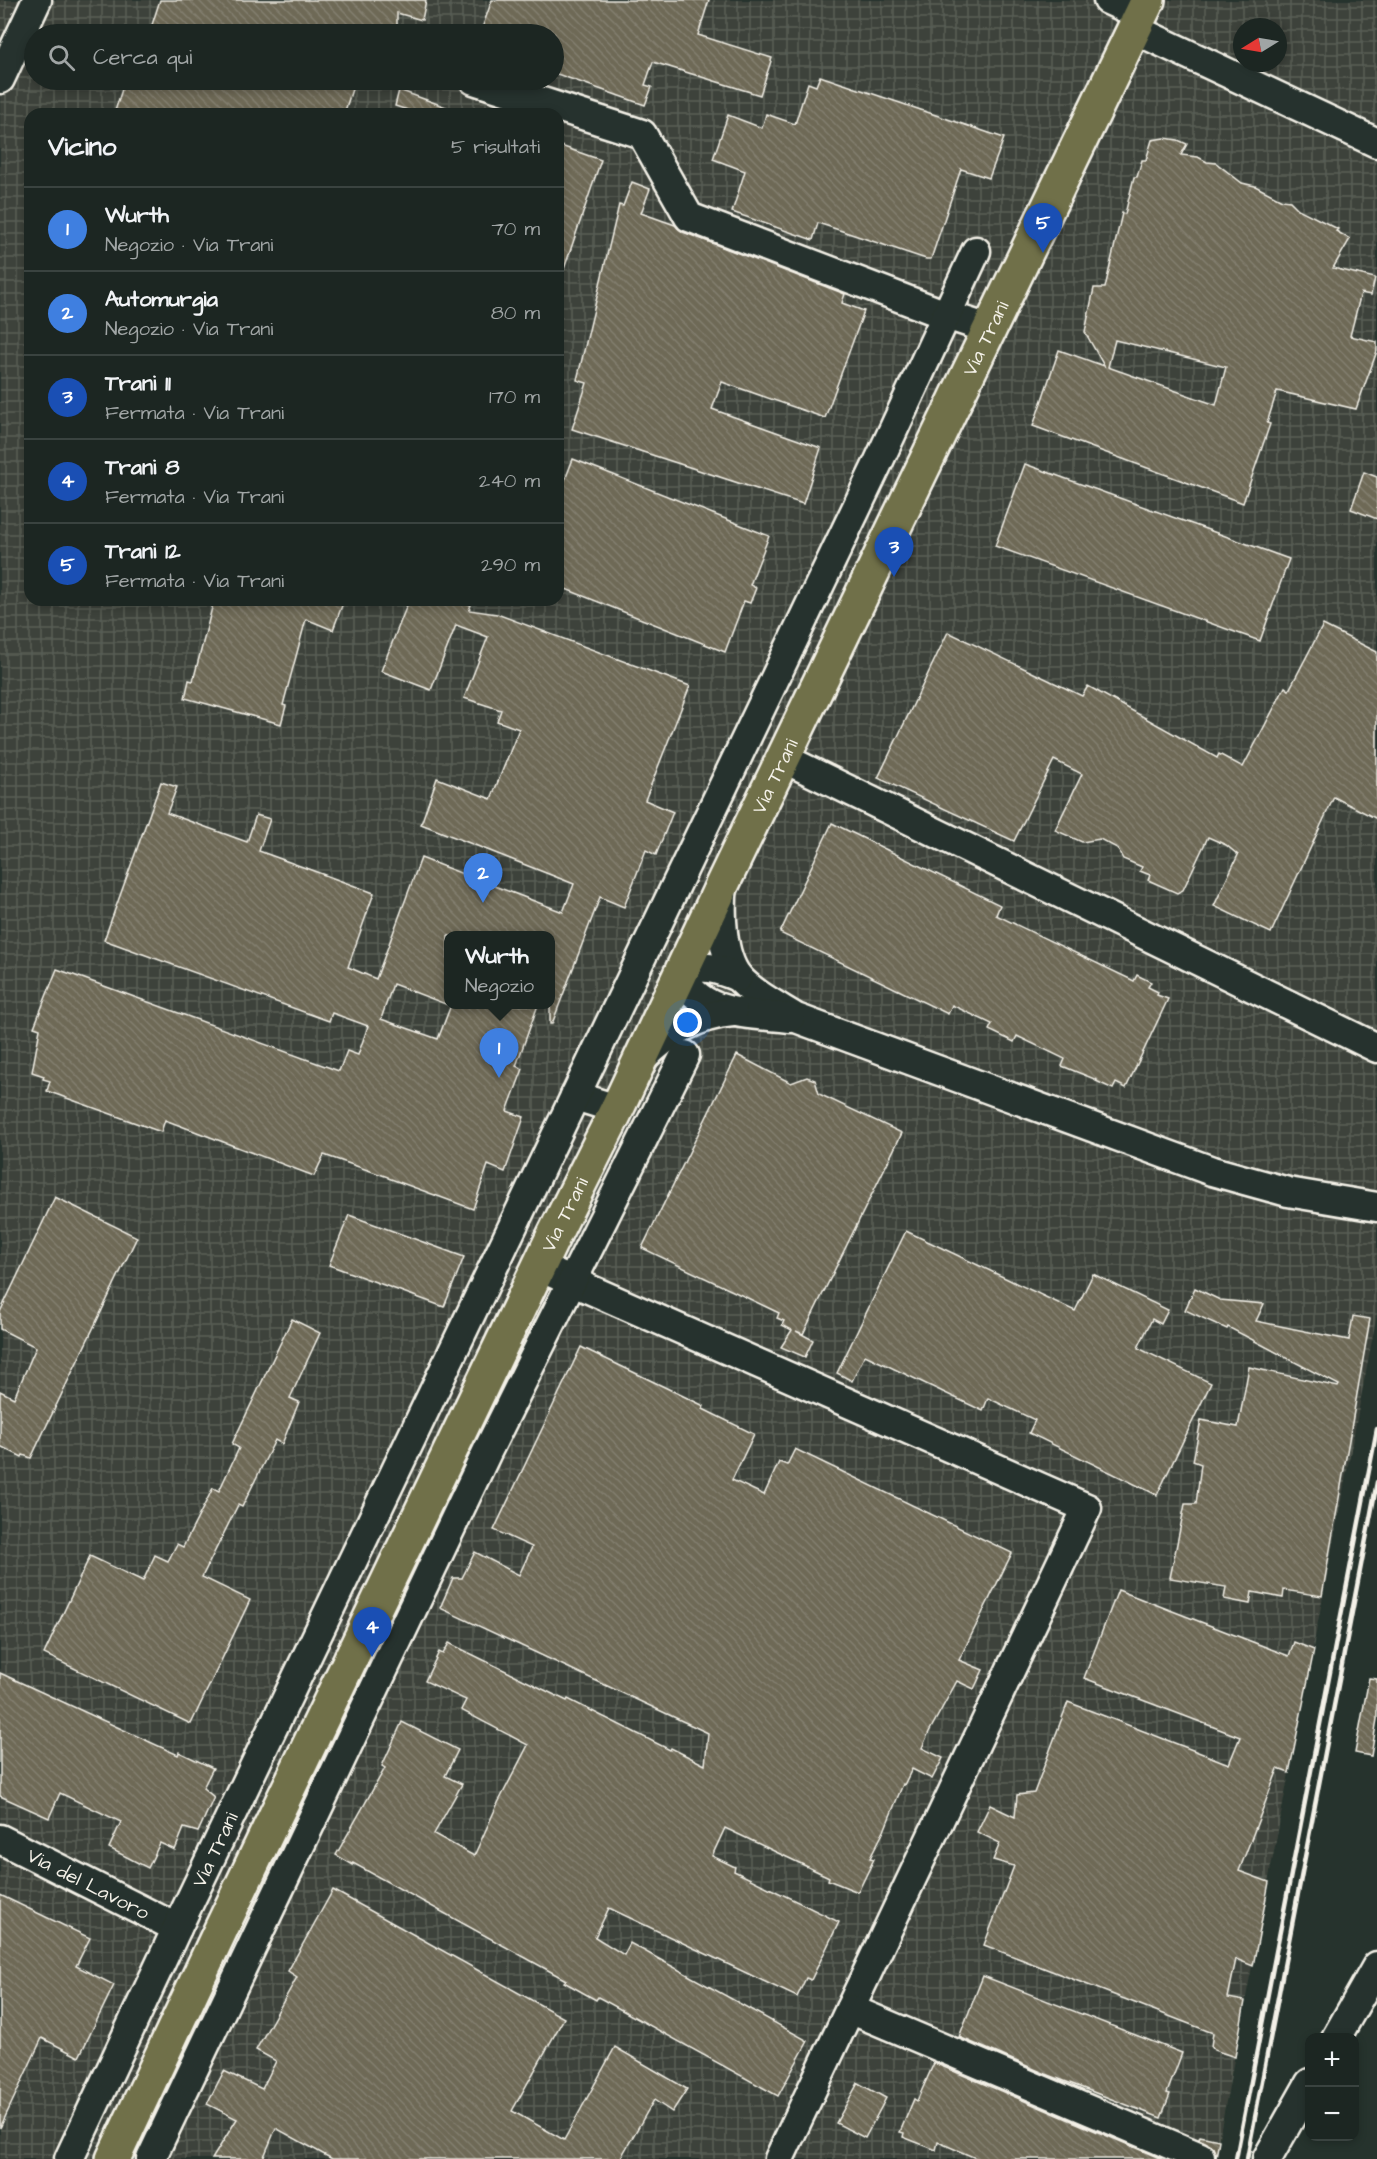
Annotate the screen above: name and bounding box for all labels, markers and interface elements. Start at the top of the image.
north arrow [1233,18,1287,72]
search box [24,24,564,90]
icon: search [45,41,78,74]
text: Cerca qui [93,42,192,73]
text: Vicino [48,129,116,165]
text: 5 risultati [451,133,540,161]
text: Wurth [105,200,169,231]
pin: 5 [1024,204,1062,253]
text: 1 [66,215,69,243]
text: 70 m [492,215,540,243]
text: Negozio · Via Trani [105,231,273,259]
text: Automurgia [105,284,218,315]
street label: Via Trani [956,296,1016,381]
text: 2 [62,299,73,327]
text: 80 m [491,299,540,327]
text: Negozio · Via Trani [105,315,273,343]
text: Trani 11 [105,368,171,399]
text: 3 [62,383,73,411]
text: 170 m [489,383,540,411]
text: Fermata · Via Trani [105,399,284,427]
text: Trani 8 [105,452,179,483]
text: 4 [61,467,74,495]
text: 240 m [479,467,540,495]
text: Fermata · Via Trani [105,483,284,511]
pin: 3 [874,528,914,577]
text: Trani 12 [105,536,181,567]
text: 5 [60,551,75,579]
text: 290 m [481,551,540,579]
text: Fermata · Via Trani [105,567,284,595]
street label: Via Trani [745,734,805,819]
pin: 2 [464,854,502,903]
popup [444,931,555,1009]
text: Wurth [465,941,529,972]
text: Negozio [465,972,534,1000]
your location [673,1008,702,1037]
pin: 1 [480,1028,518,1078]
street label: Via Trani [535,1172,596,1257]
pin: 4 [352,1608,392,1657]
street label: Via Trani [185,1808,245,1892]
street label: Via del Lavoro [22,1842,154,1927]
map controls [1305,2033,1359,2141]
button: + [1305,2033,1359,2087]
button: − [1305,2087,1359,2141]

